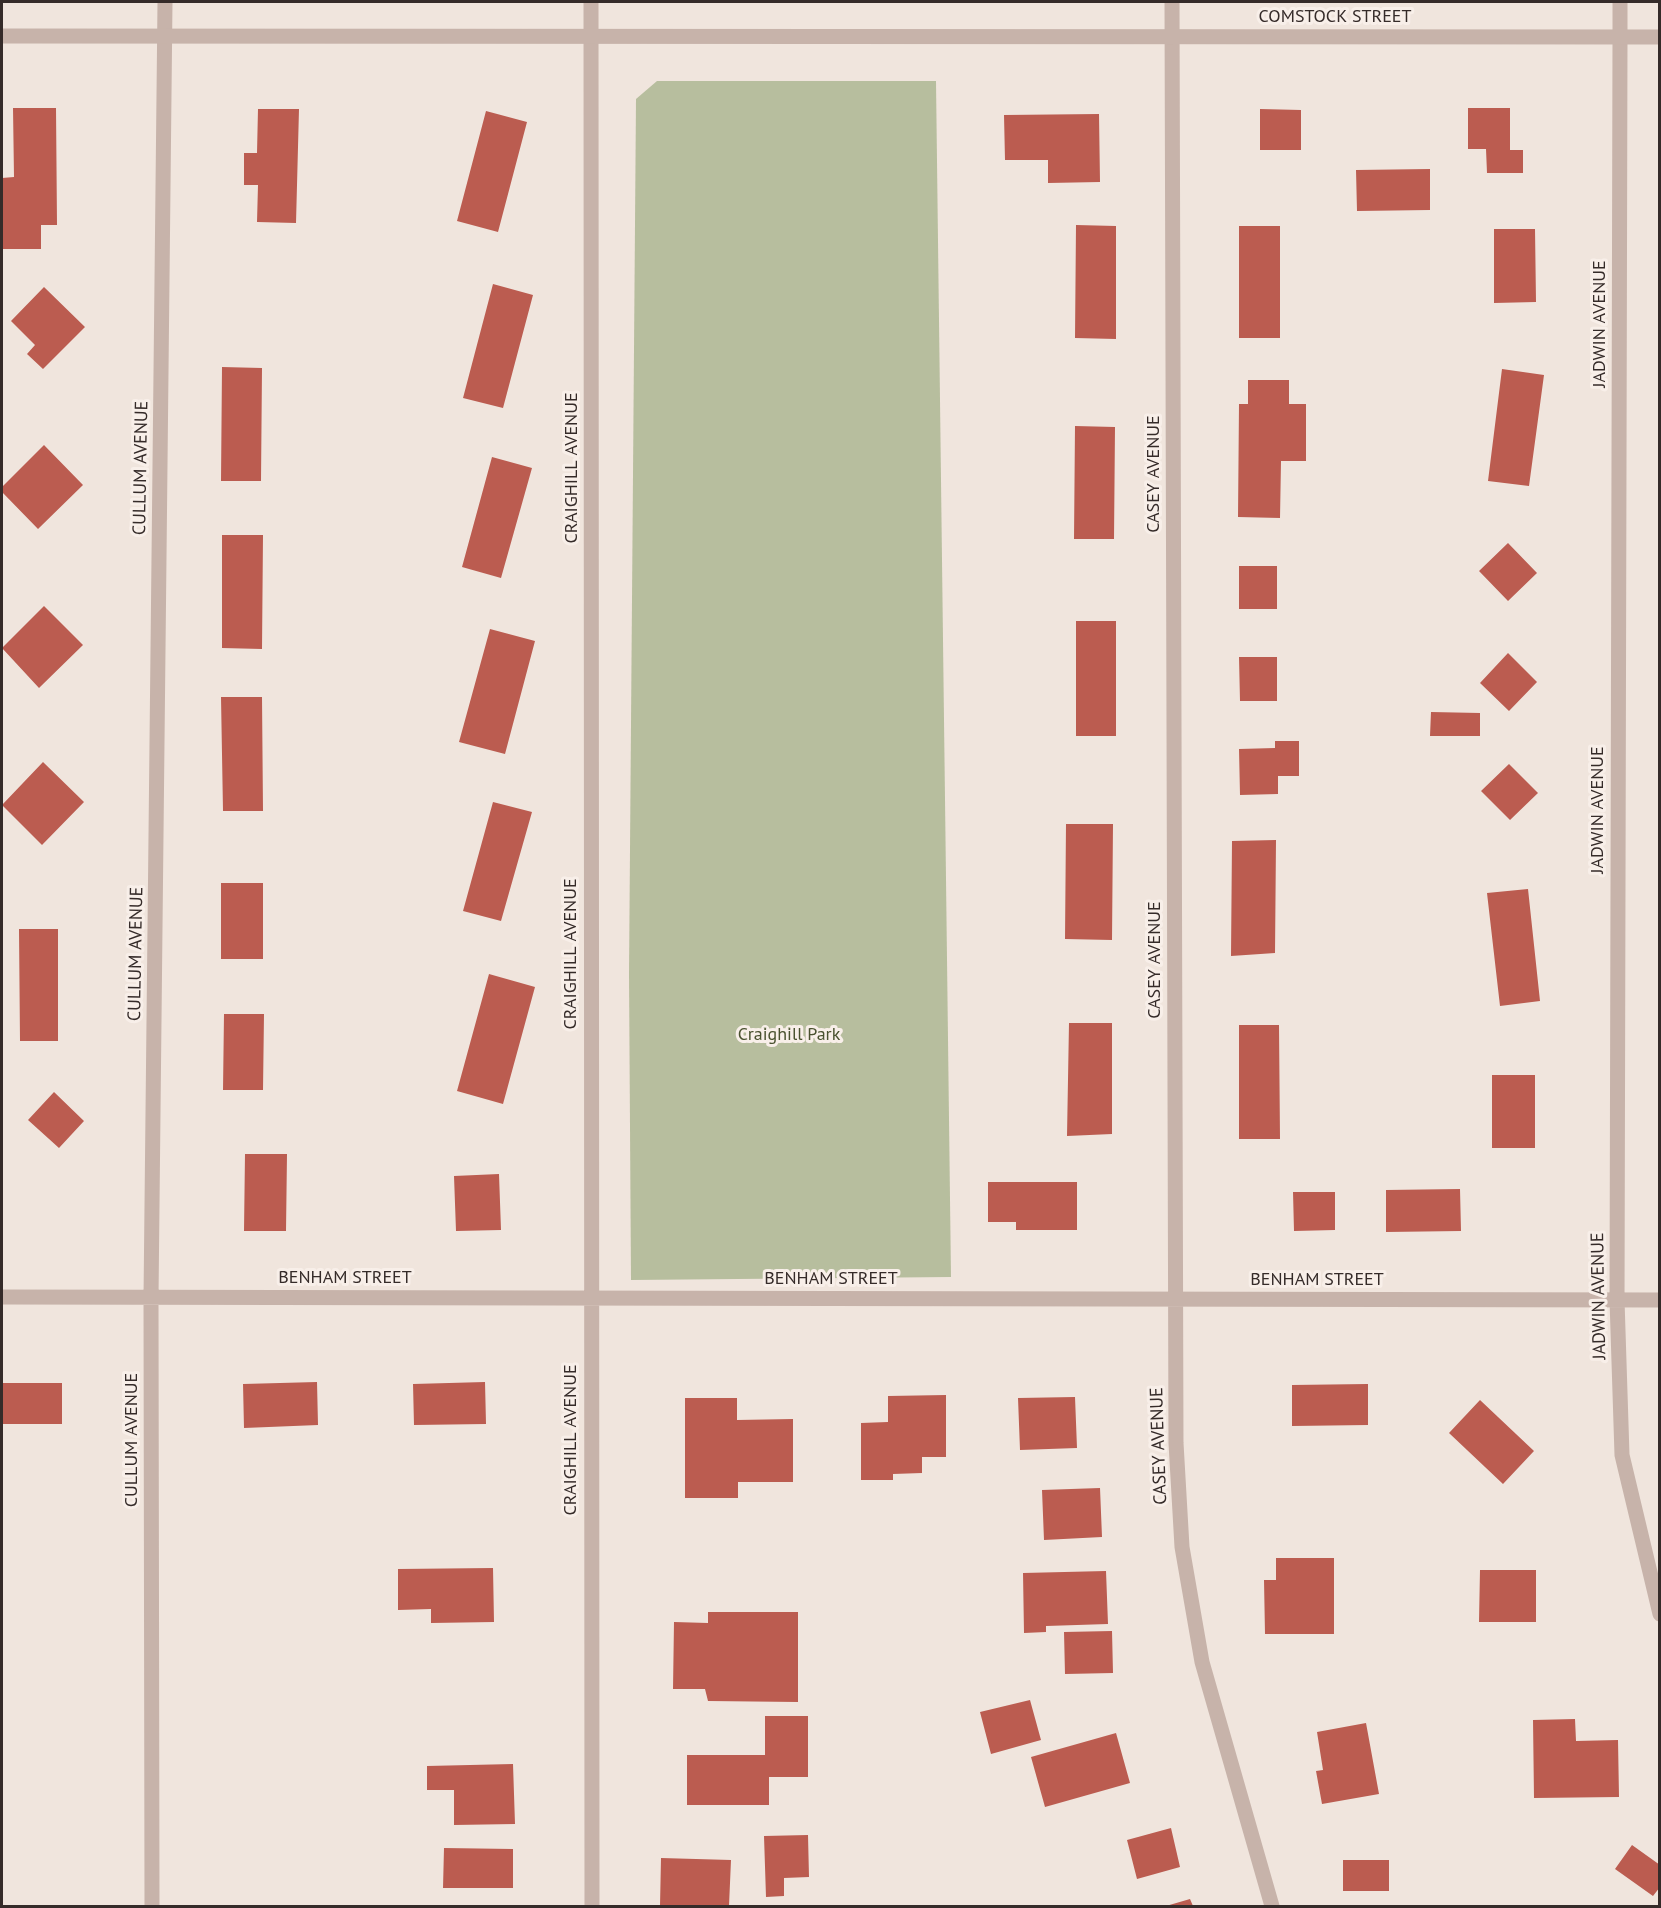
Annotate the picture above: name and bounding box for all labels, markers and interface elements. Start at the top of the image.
street label: COMSTOCK STREET [1259,6,1411,28]
street label: JADWIN AVENUE [1589,260,1611,388]
street label: CRAIGHILL AVENUE [561,392,583,544]
street label: CULLUM AVENUE [129,401,153,535]
street label: CASEY AVENUE [1143,415,1165,533]
street label: JADWIN AVENUE [1587,746,1609,874]
street label: CRAIGHILL AVENUE [560,878,582,1030]
street label: CULLUM AVENUE [124,887,148,1021]
street label: CASEY AVENUE [1144,901,1166,1019]
park label: Craighill Park [738,1024,840,1046]
street label: JADWIN AVENUE [1587,1232,1611,1360]
street label: BENHAM STREET [278,1267,412,1289]
street label: BENHAM STREET [764,1268,898,1290]
street label: BENHAM STREET [1250,1269,1384,1291]
street label: CRAIGHILL AVENUE [560,1364,582,1516]
street label: CULLUM AVENUE [121,1373,143,1507]
street label: CASEY AVENUE [1146,1387,1172,1505]

